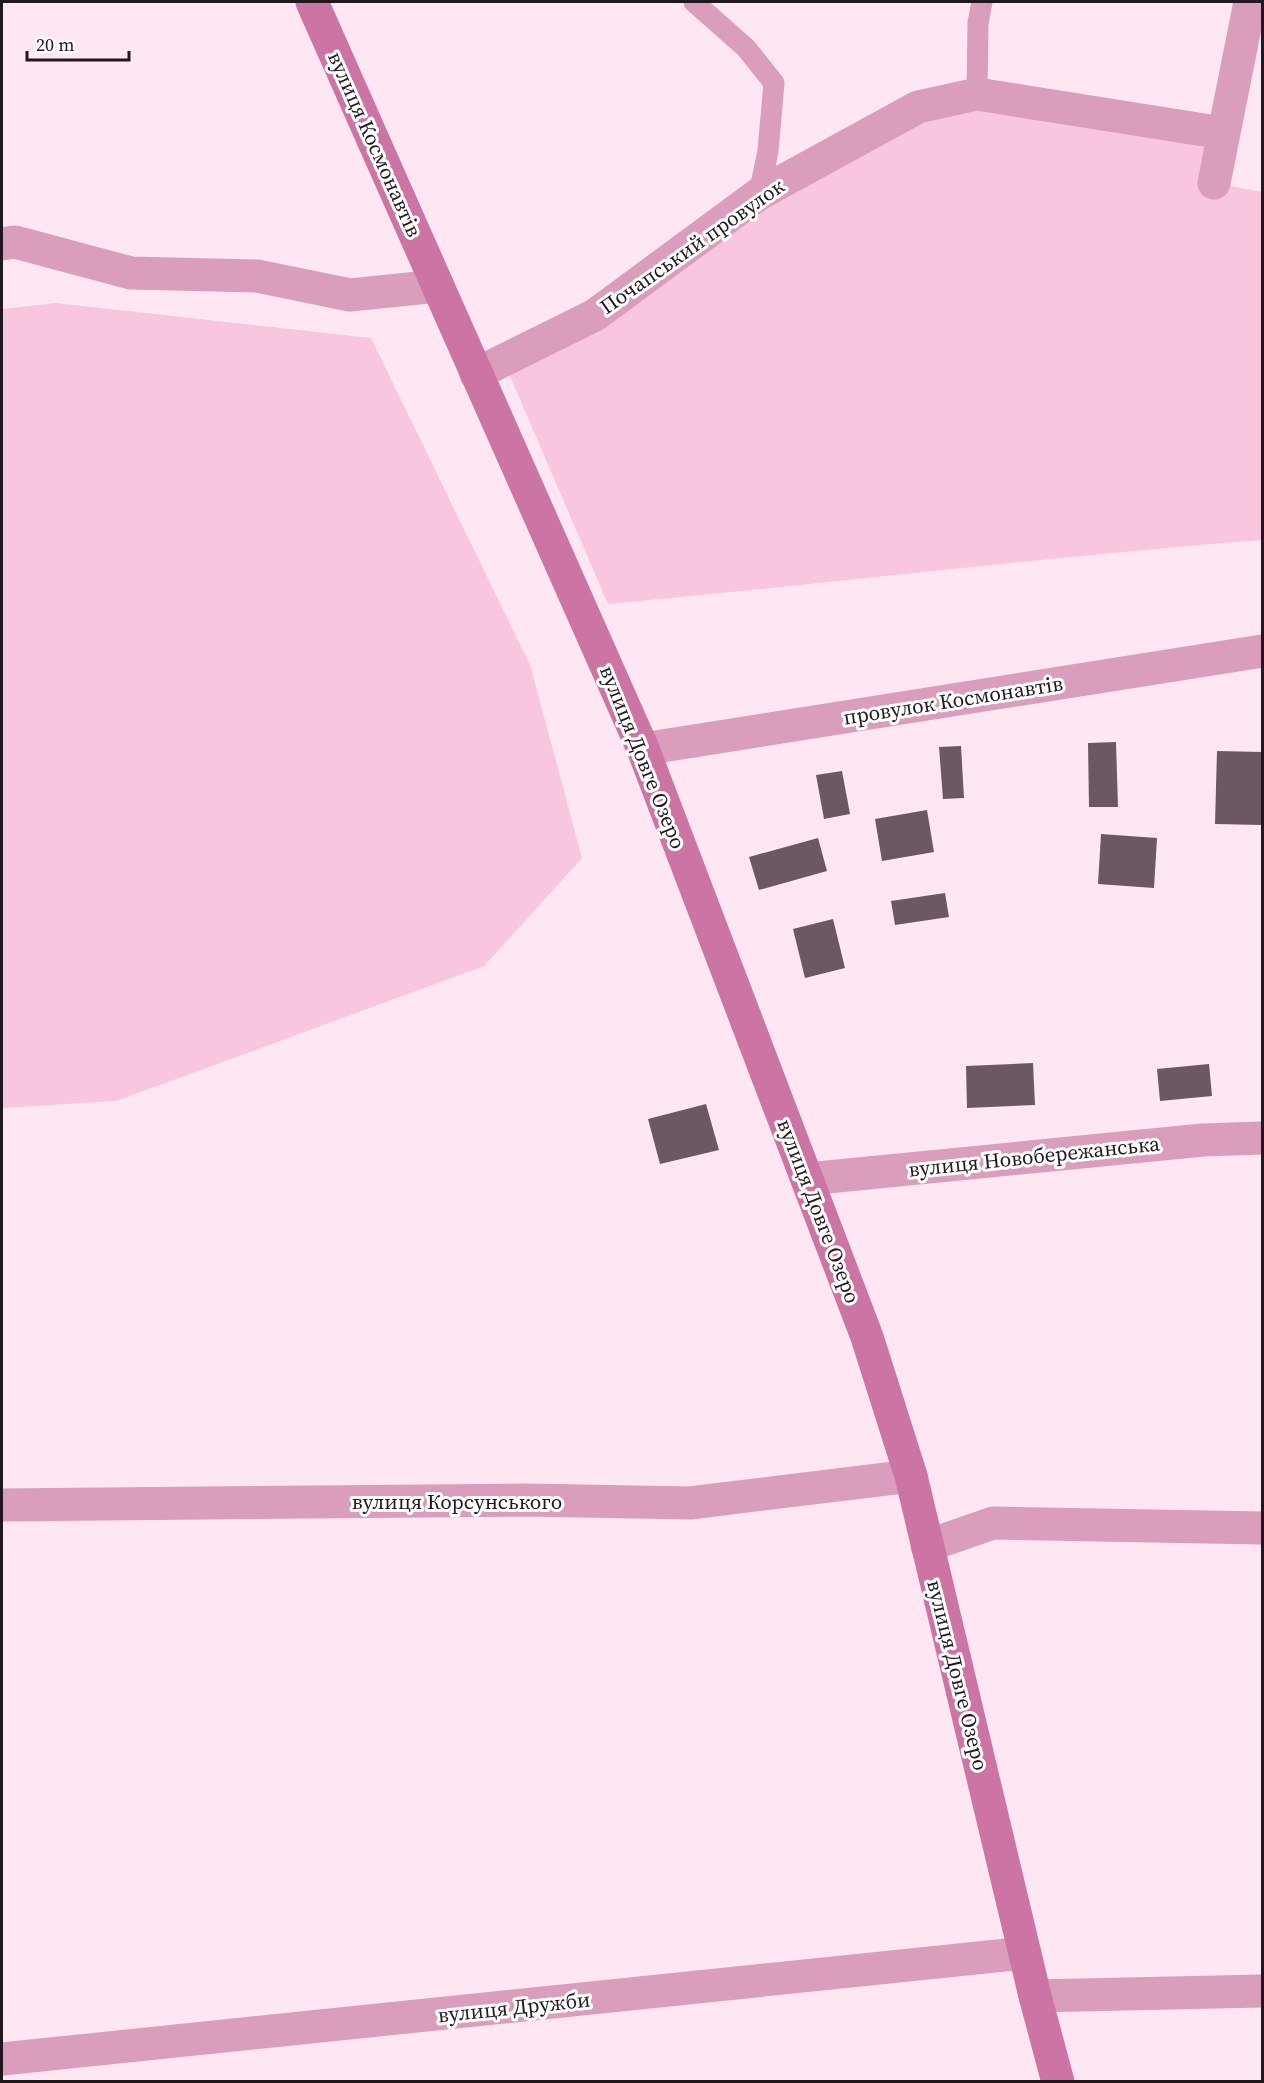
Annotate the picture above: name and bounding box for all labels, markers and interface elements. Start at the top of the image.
scale bar [27,24,129,62]
text: 20 m [36,32,74,57]
street label: вулиця Космонавтів [321,47,429,241]
street label: Почапський провулок [594,171,790,321]
street label: вулиця Довге Озеро [593,661,693,853]
street label: провулок Космонавтів [841,668,1065,732]
street label: вулиця Довге Озеро [770,1115,868,1307]
street label: вулиця Новобережанська [907,1128,1161,1184]
street label: вулиця Корсунського [352,1487,562,1516]
street label: вулиця Довге Озеро [920,1577,996,1773]
street label: вулиця Дружби [436,1985,592,2029]

